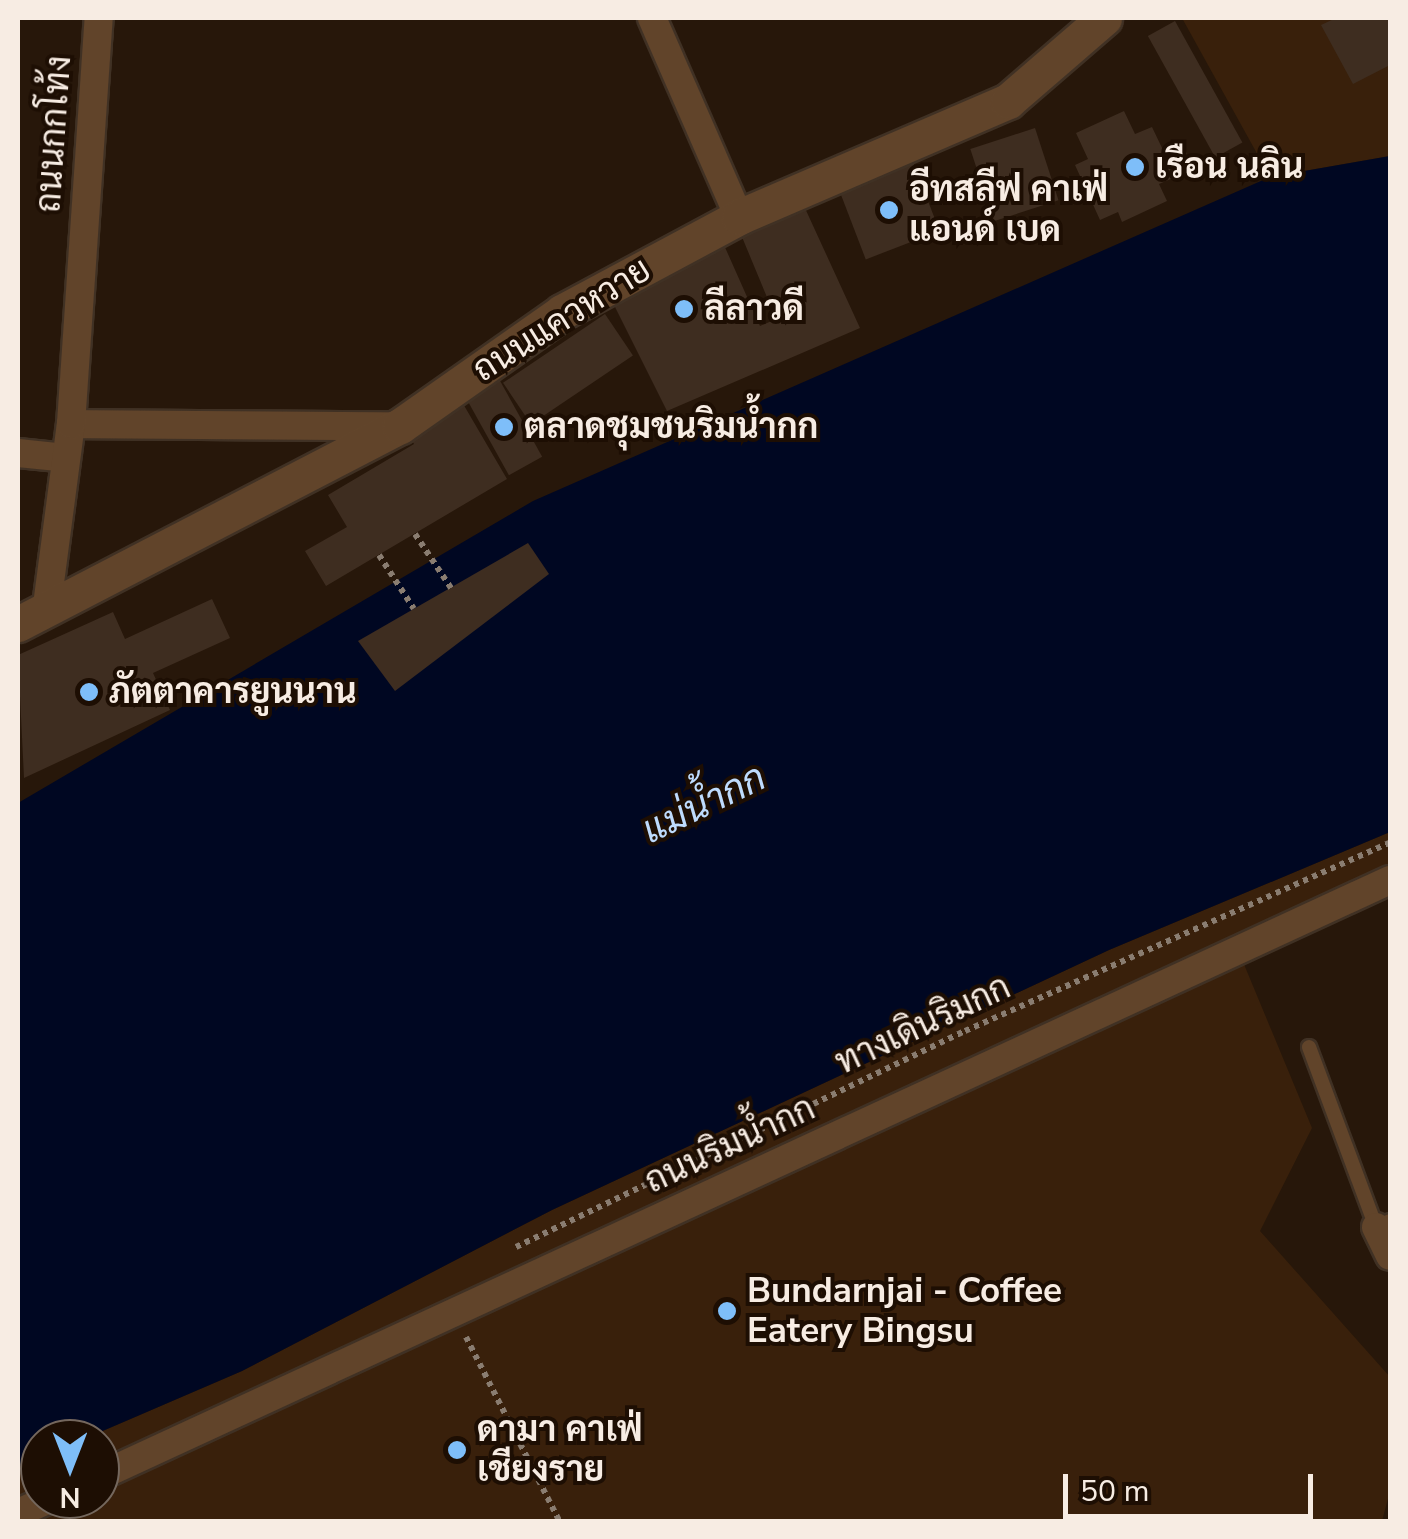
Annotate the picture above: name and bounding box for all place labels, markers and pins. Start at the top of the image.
place label: เรือน นลิน [1155,146,1304,188]
marker: เรือน นลิน [1124,156,1146,178]
place label: อีทสลีฟ คาเฟ่ แอนด์ เบด [909,169,1108,251]
marker: อีทสลีฟ คาเฟ่ แอนด์ เบด [878,199,900,221]
place label: ลีลาวดี [704,288,804,330]
marker: ลีลาวดี [673,298,695,320]
place label: ตลาดชุมชนริมน้ำกก [524,406,818,448]
marker: ตลาดชุมชนริมน้ำกก [493,416,515,438]
place label: ภัตตาคารยูนนาน [109,671,357,713]
marker: ภัตตาคารยูนนาน [78,681,100,703]
place label: Bundarnjai - Coffee Eatery Bingsu [747,1270,1062,1352]
marker: Bundarnjai - Coffee Eatery Bingsu [716,1300,738,1322]
place label: ดามา คาเฟ่ เชียงราย [477,1409,643,1491]
marker: ดามา คาเฟ่ เชียงราย [446,1439,468,1461]

